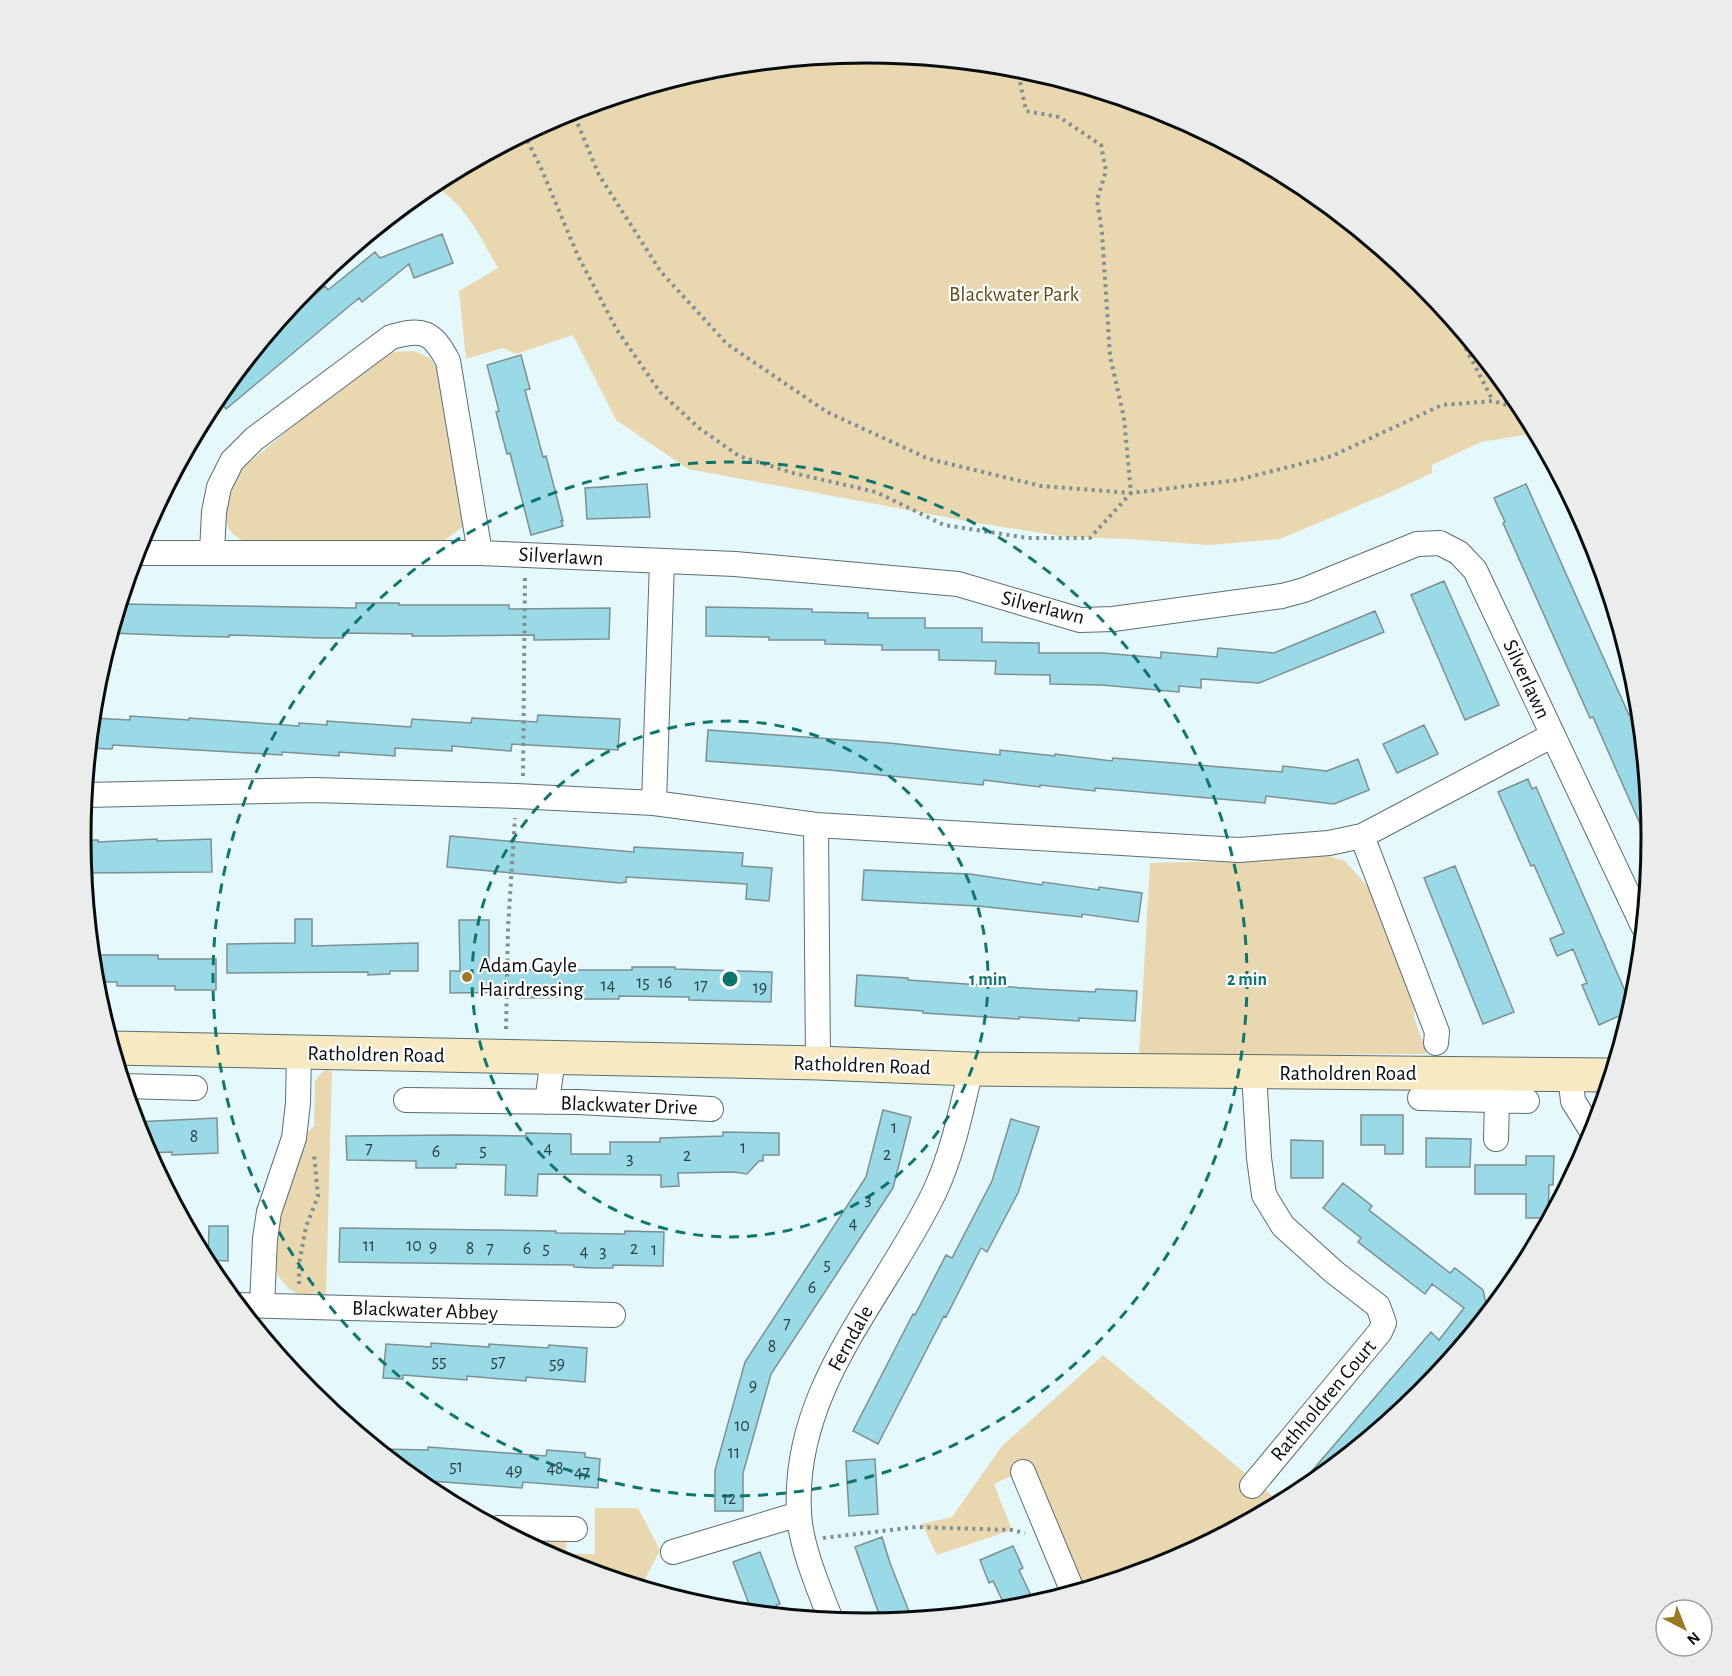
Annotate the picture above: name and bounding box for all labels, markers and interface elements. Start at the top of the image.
park label: Blackwater Park [949,284,1079,305]
street label: Silverlawn [518,544,604,569]
street label: Silverlawn [999,587,1087,628]
street label: Silverlawn [1499,636,1554,722]
place label: Adam Gayle Hairdressing [479,955,584,1000]
centre of rings [720,969,740,989]
marker: Adam Gayle Hairdressing [460,970,474,984]
text: 1 min [969,971,1007,989]
text: 2 min [1227,971,1267,989]
house number: 15 [636,974,650,992]
house number: 16 [658,974,672,992]
house number: 14 [601,977,616,995]
house number: 17 [694,977,708,995]
house number: 19 [753,979,767,997]
street label: Ratholdren Road [307,1043,445,1066]
street label: Ratholdren Road [793,1053,931,1078]
street label: Ratholdren Road [1279,1063,1417,1084]
street label: Blackwater Drive [560,1093,698,1118]
house number: 1 [891,1119,897,1137]
house number: 8 [190,1128,198,1146]
house number: 1 [740,1139,746,1157]
house number: 7 [365,1140,373,1158]
house number: 4 [544,1140,553,1158]
house number: 5 [479,1142,487,1160]
house number: 6 [432,1143,440,1161]
house number: 2 [883,1146,891,1164]
house number: 2 [683,1147,691,1165]
house number: 3 [626,1150,634,1168]
house number: 3 [864,1191,872,1209]
house number: 4 [849,1215,858,1233]
house number: 11 [363,1237,375,1255]
house number: 10 [406,1237,422,1255]
house number: 9 [429,1238,437,1256]
house number: 8 [466,1240,474,1258]
house number: 7 [486,1240,494,1258]
house number: 6 [523,1240,531,1258]
house number: 5 [542,1240,550,1258]
house number: 2 [630,1240,638,1258]
house number: 1 [651,1241,657,1259]
house number: 4 [580,1243,589,1261]
house number: 3 [599,1243,607,1261]
house number: 5 [823,1256,831,1274]
house number: 6 [808,1279,816,1297]
street label: Blackwater Abbey [352,1297,498,1324]
street label: Ferndale [824,1302,877,1374]
house number: 7 [783,1315,791,1333]
street label: Rathholdren Court [1267,1335,1380,1465]
house number: 8 [768,1338,776,1356]
house number: 55 [431,1353,447,1371]
house number: 57 [490,1353,506,1371]
house number: 59 [549,1355,565,1373]
house number: 9 [749,1377,757,1395]
house number: 10 [734,1417,750,1435]
house number: 11 [728,1444,740,1462]
house number: 51 [449,1458,463,1476]
house number: 48 [546,1460,564,1478]
house number: 49 [505,1462,523,1480]
house number: 47 [574,1464,590,1482]
house number: 12 [722,1490,736,1508]
north arrow [1654,1598,1714,1658]
text: N [1684,1629,1703,1648]

